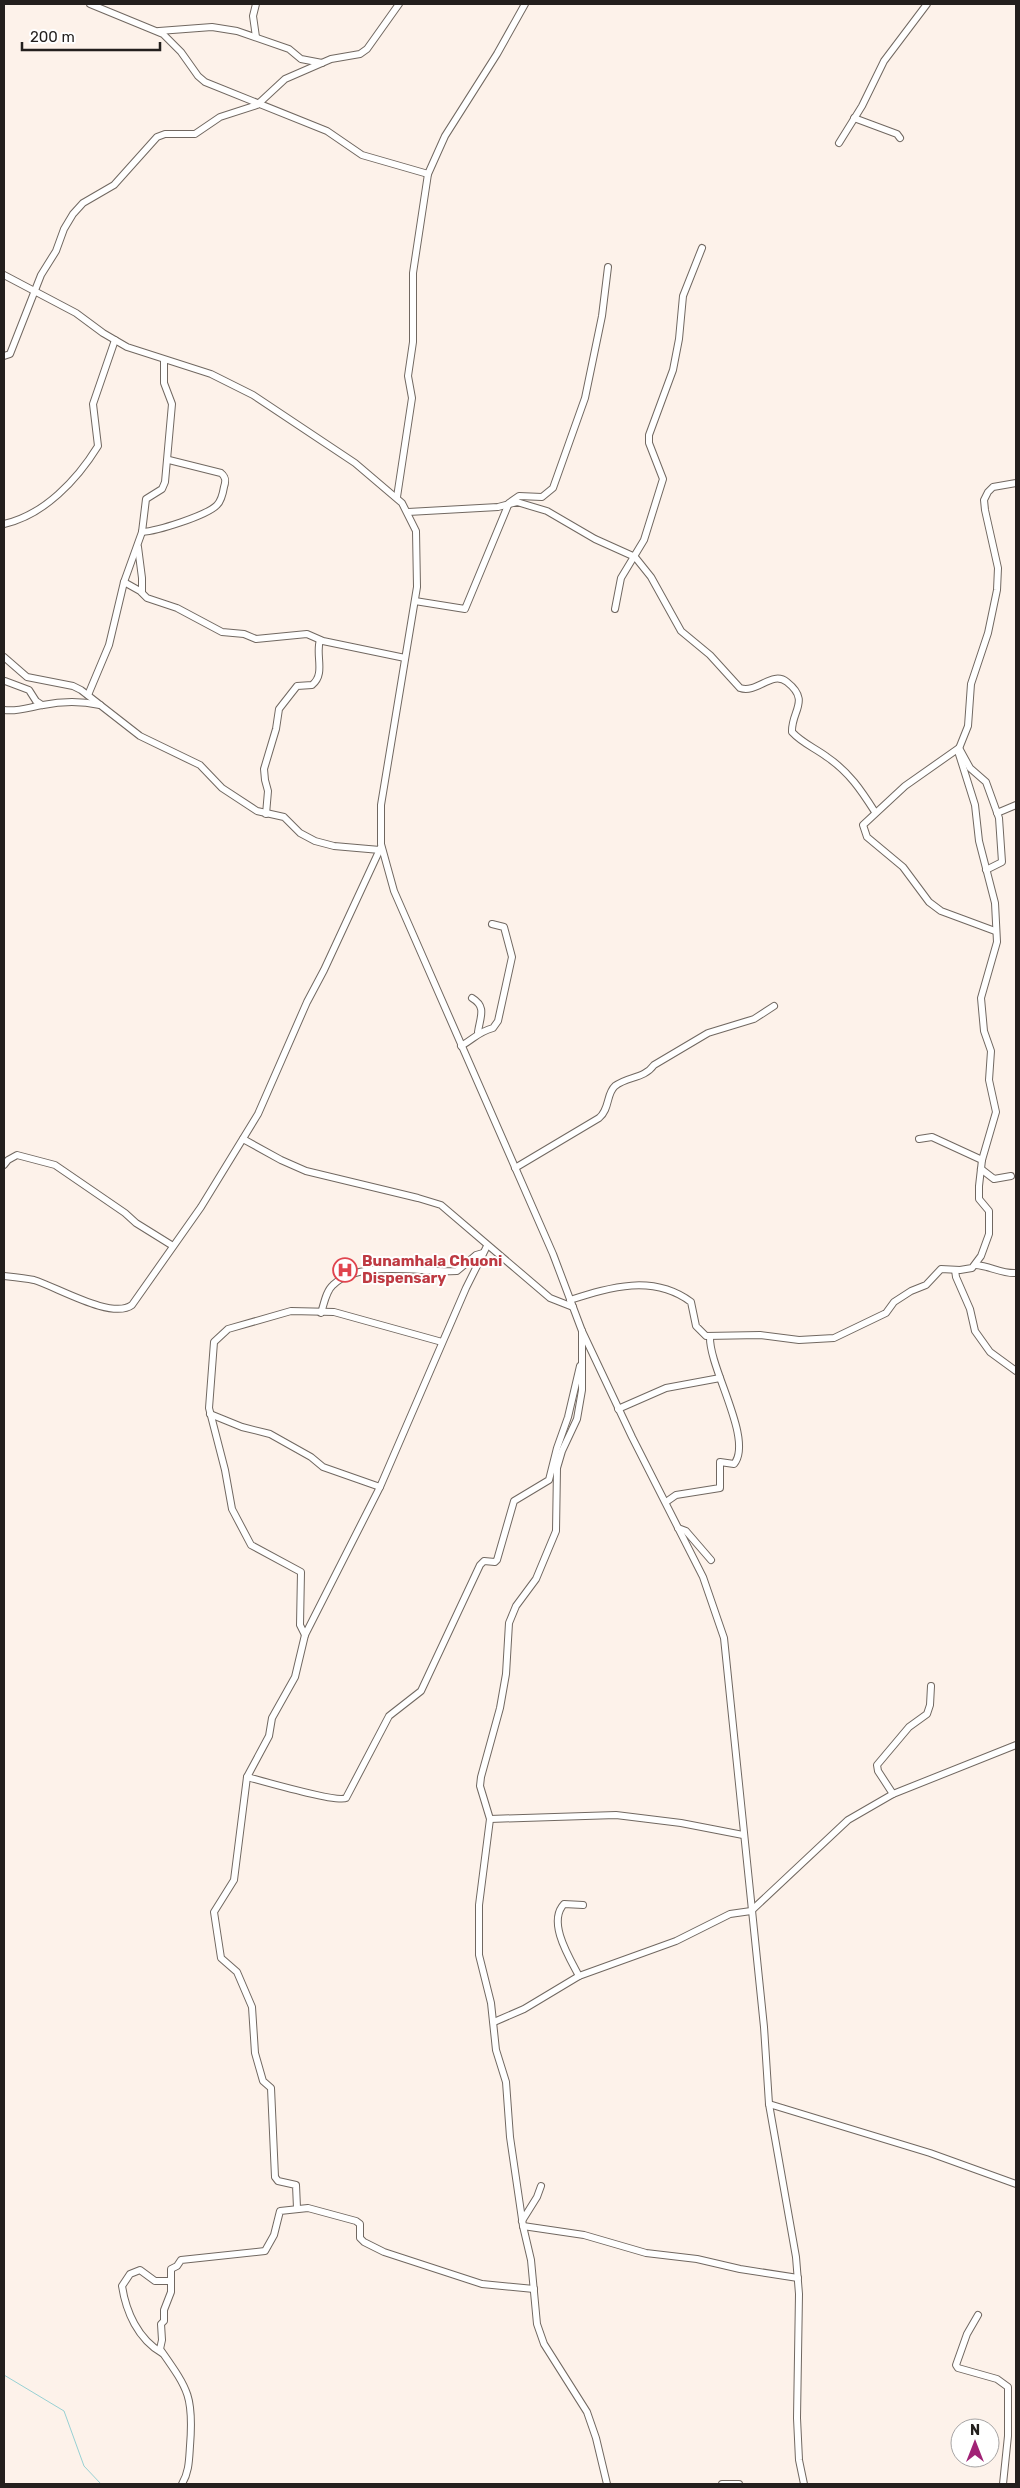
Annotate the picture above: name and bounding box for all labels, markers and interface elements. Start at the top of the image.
scale bar [22,20,160,52]
text: 200 m [30,28,75,46]
place label: Bunamhala Chuoni Dispensary [362,1252,502,1287]
hospital icon: Bunamhala Chuoni Dispensary [332,1257,358,1283]
north arrow [950,2418,1000,2468]
text: N [970,2422,980,2439]

